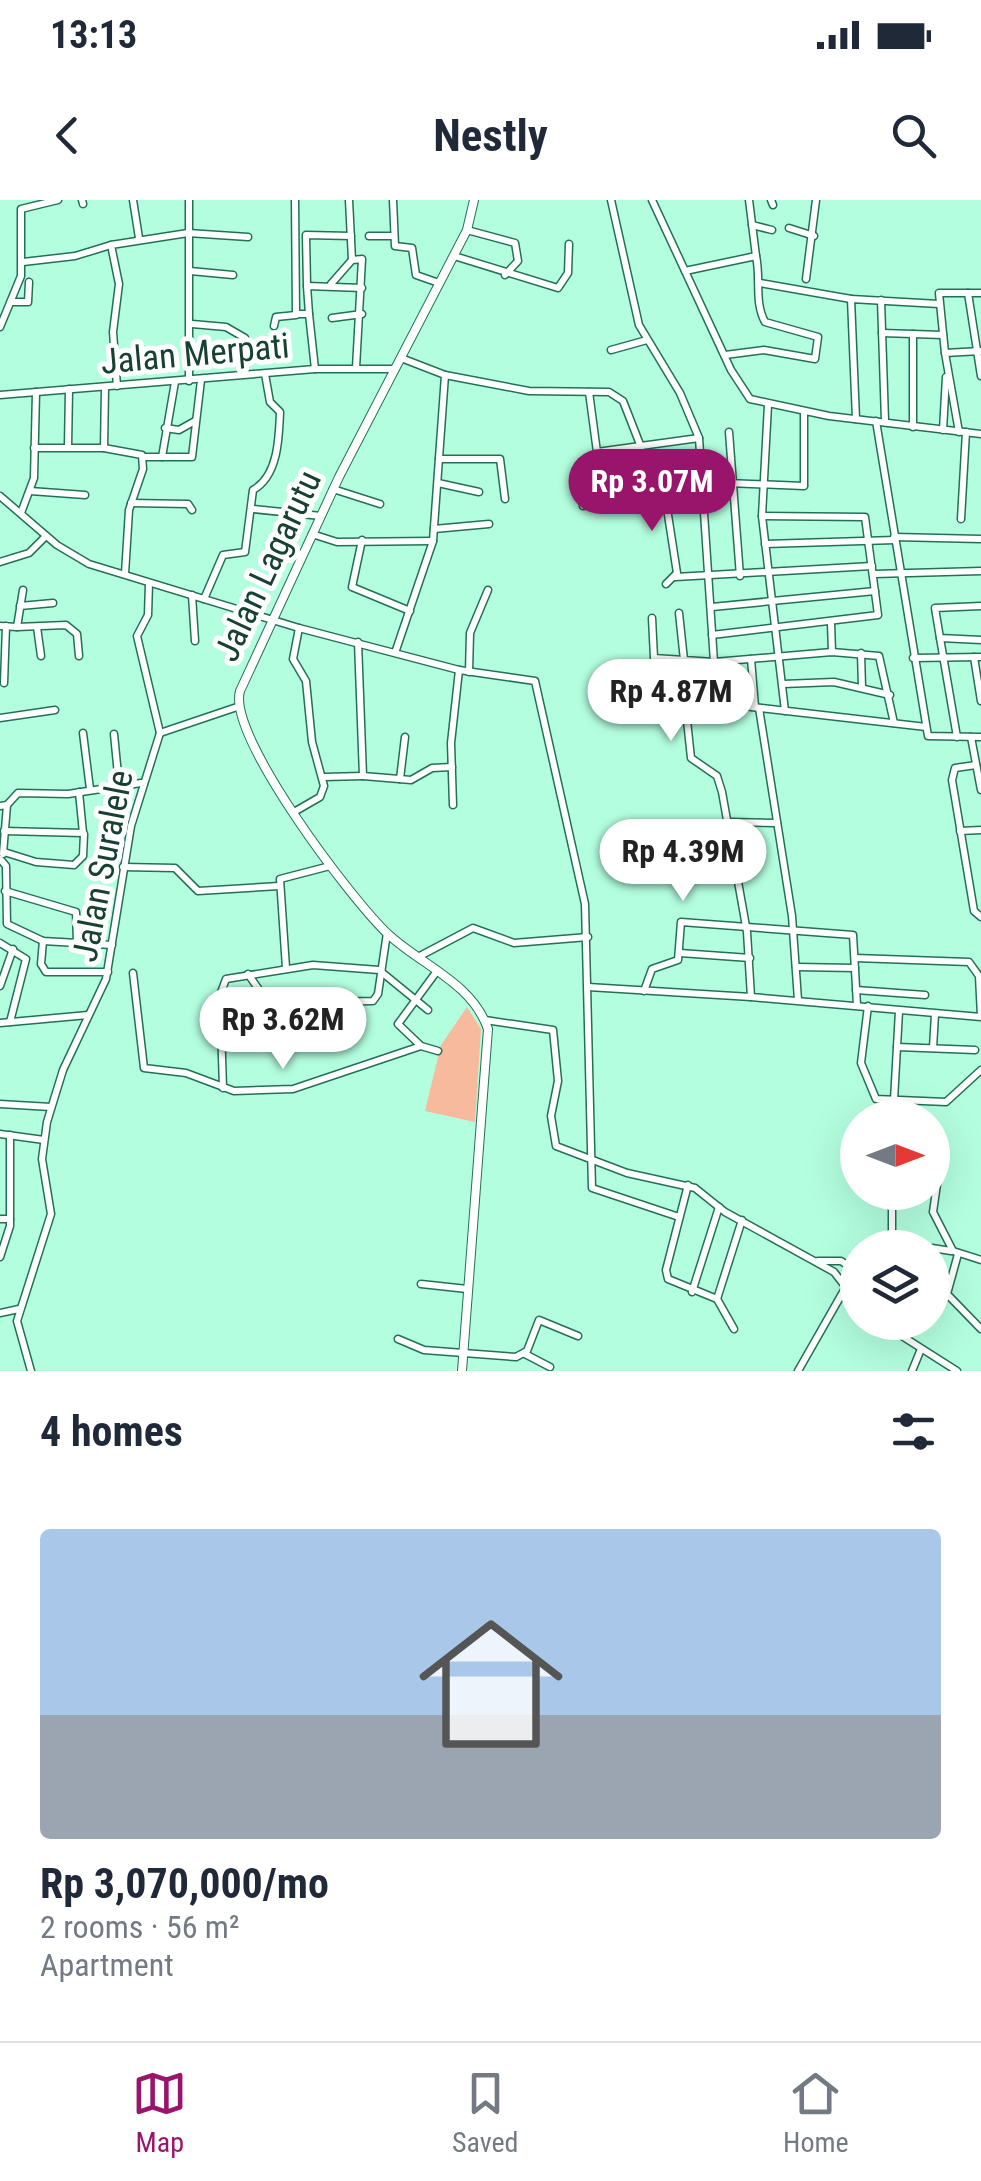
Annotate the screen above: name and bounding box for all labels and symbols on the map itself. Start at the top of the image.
street label: Jalan Merpati [99,325,291,383]
pin: Rp 3.07M [549,449,755,534]
street label: Jalan Lagarutu [206,464,330,668]
pin: Rp 4.87M [568,659,774,744]
street label: Jalan Suralele [64,767,142,965]
pin: Rp 4.39M [580,819,786,904]
pin: Rp 3.62M [180,987,386,1072]
north arrow [840,1100,950,1210]

